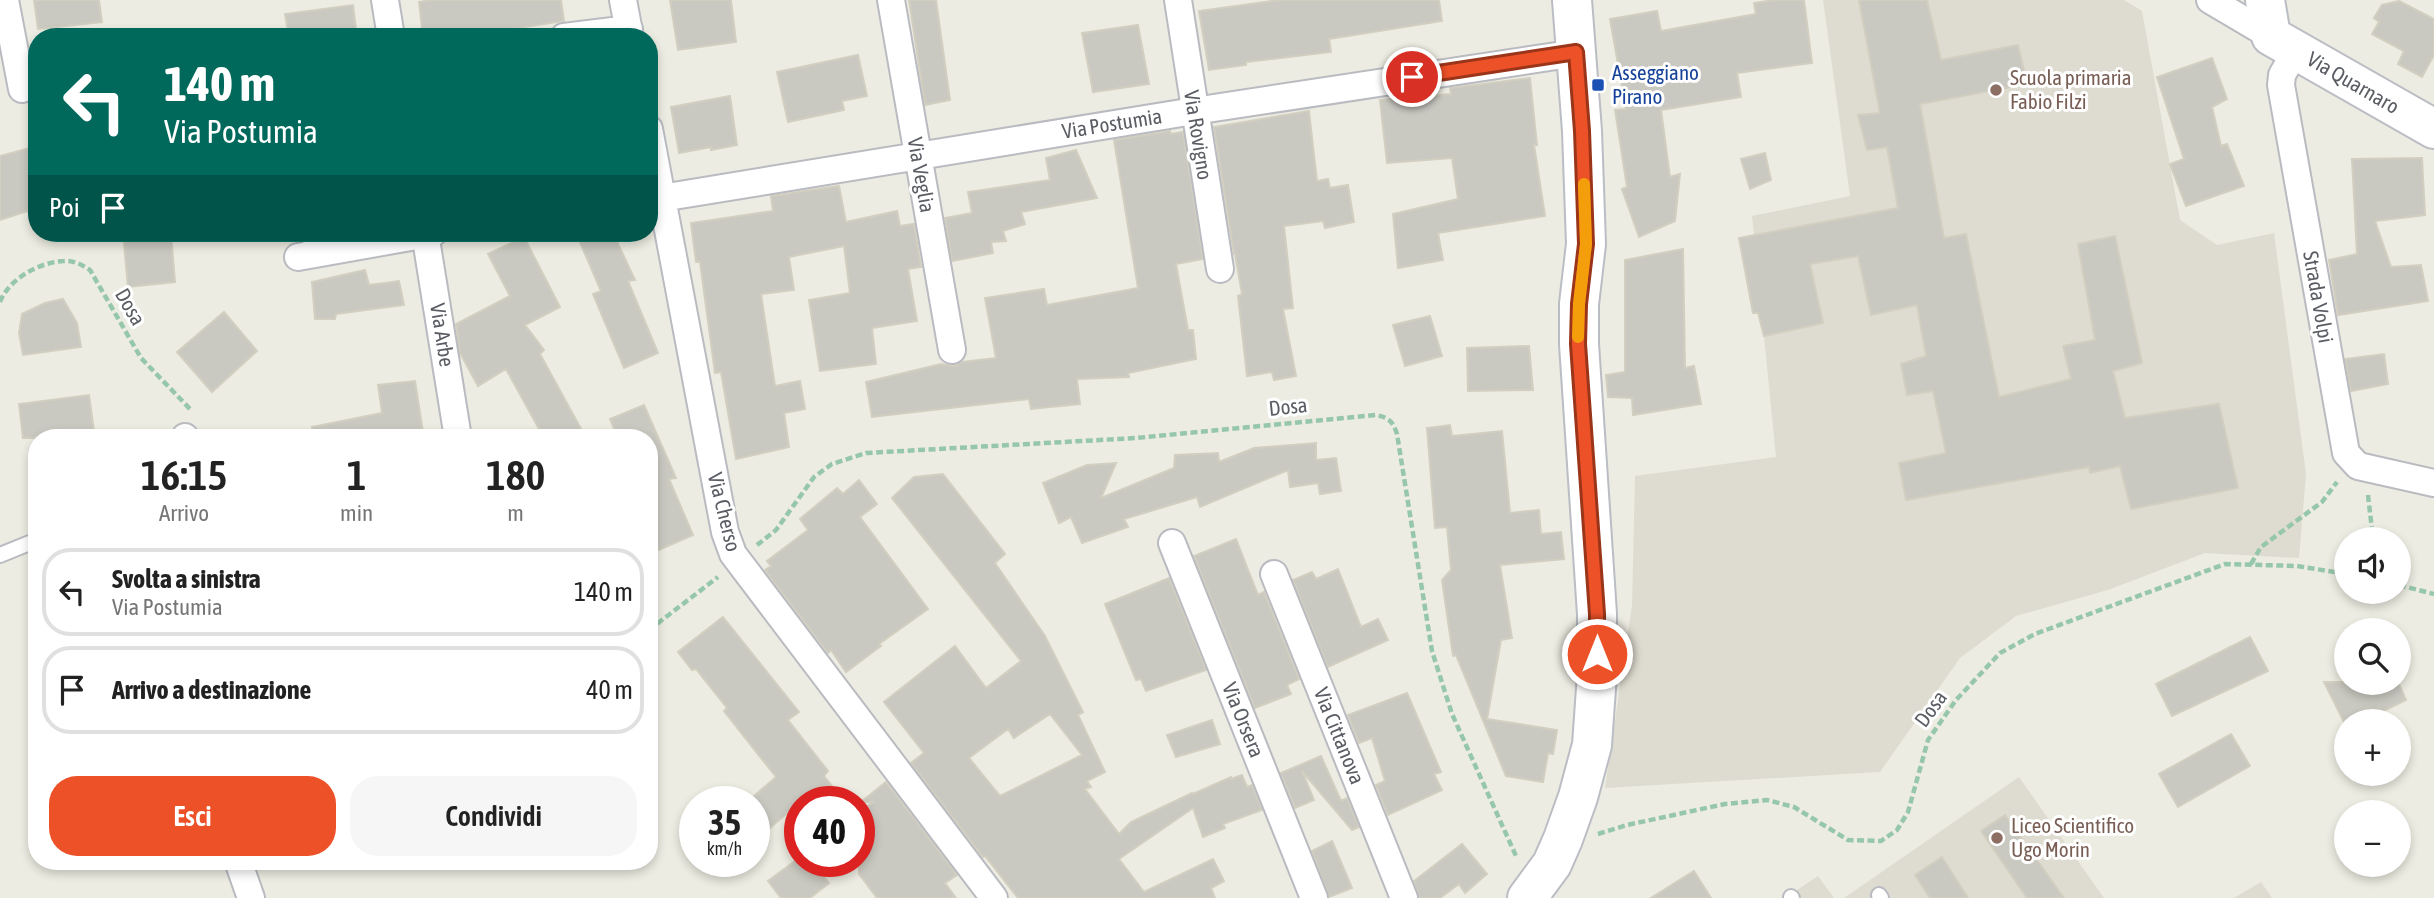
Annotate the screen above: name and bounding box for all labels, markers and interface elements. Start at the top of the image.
street label: Via Quarnaro [2303,46,2404,118]
pin [1382,47,1442,107]
text: 140 m [164,55,275,111]
icon: left [49,56,140,147]
icon: arrive [1393,58,1431,96]
place label: Asseggiano Pirano [1612,60,1699,108]
place label: Scuola primaria Fabio Filzi [2010,65,2131,113]
marker: Asseggiano Pirano [1590,77,1606,93]
marker: Scuola primaria Fabio Filzi [1988,82,2004,98]
street label: Via Rovigno [1180,88,1218,181]
street label: Via Postumia [1060,103,1164,143]
text: Via Postumia [164,113,318,150]
street label: Via Veglia [904,135,940,214]
icon: arrive [94,189,132,227]
text: Poi [49,193,80,223]
street label: Strada Volpi [2299,249,2339,345]
street label: Dosa [111,284,151,329]
street label: Via Arbe [426,301,460,368]
street label: Dosa [1267,392,1308,420]
text: 16:15 [141,451,227,499]
text: 1 [347,451,366,499]
text: 180 [486,451,545,499]
street label: Via Cherso [704,470,746,554]
text: Arrivo [159,500,209,526]
text: min [340,500,373,526]
text: m [507,500,524,526]
map controls [2334,527,2411,877]
button: sound [2334,527,2411,604]
text: Svolta a sinistra [112,564,261,594]
icon: left [53,573,91,611]
text: 140 m [574,577,633,607]
text: Via Postumia [112,594,223,620]
position arrow [1560,617,1634,691]
button: search [2334,618,2411,695]
icon: arrive [53,671,91,709]
text: Arrivo a destinazione [112,675,311,705]
text: 40 m [586,675,633,705]
street label: Via Orsera [1218,679,1270,761]
street label: Via Cittanova [1310,684,1370,787]
street label: Dosa [1909,686,1951,731]
button: + [2334,709,2411,786]
button: Esci [49,776,336,856]
button: Condividi [350,776,637,856]
speed limit sign: 40 [784,786,875,877]
button: − [2334,800,2411,877]
text: 35 [708,802,741,842]
place label: Liceo Scientifico Ugo Morin [2011,813,2134,861]
marker: Liceo Scientifico Ugo Morin [1989,830,2005,846]
text: km/h [707,838,742,859]

